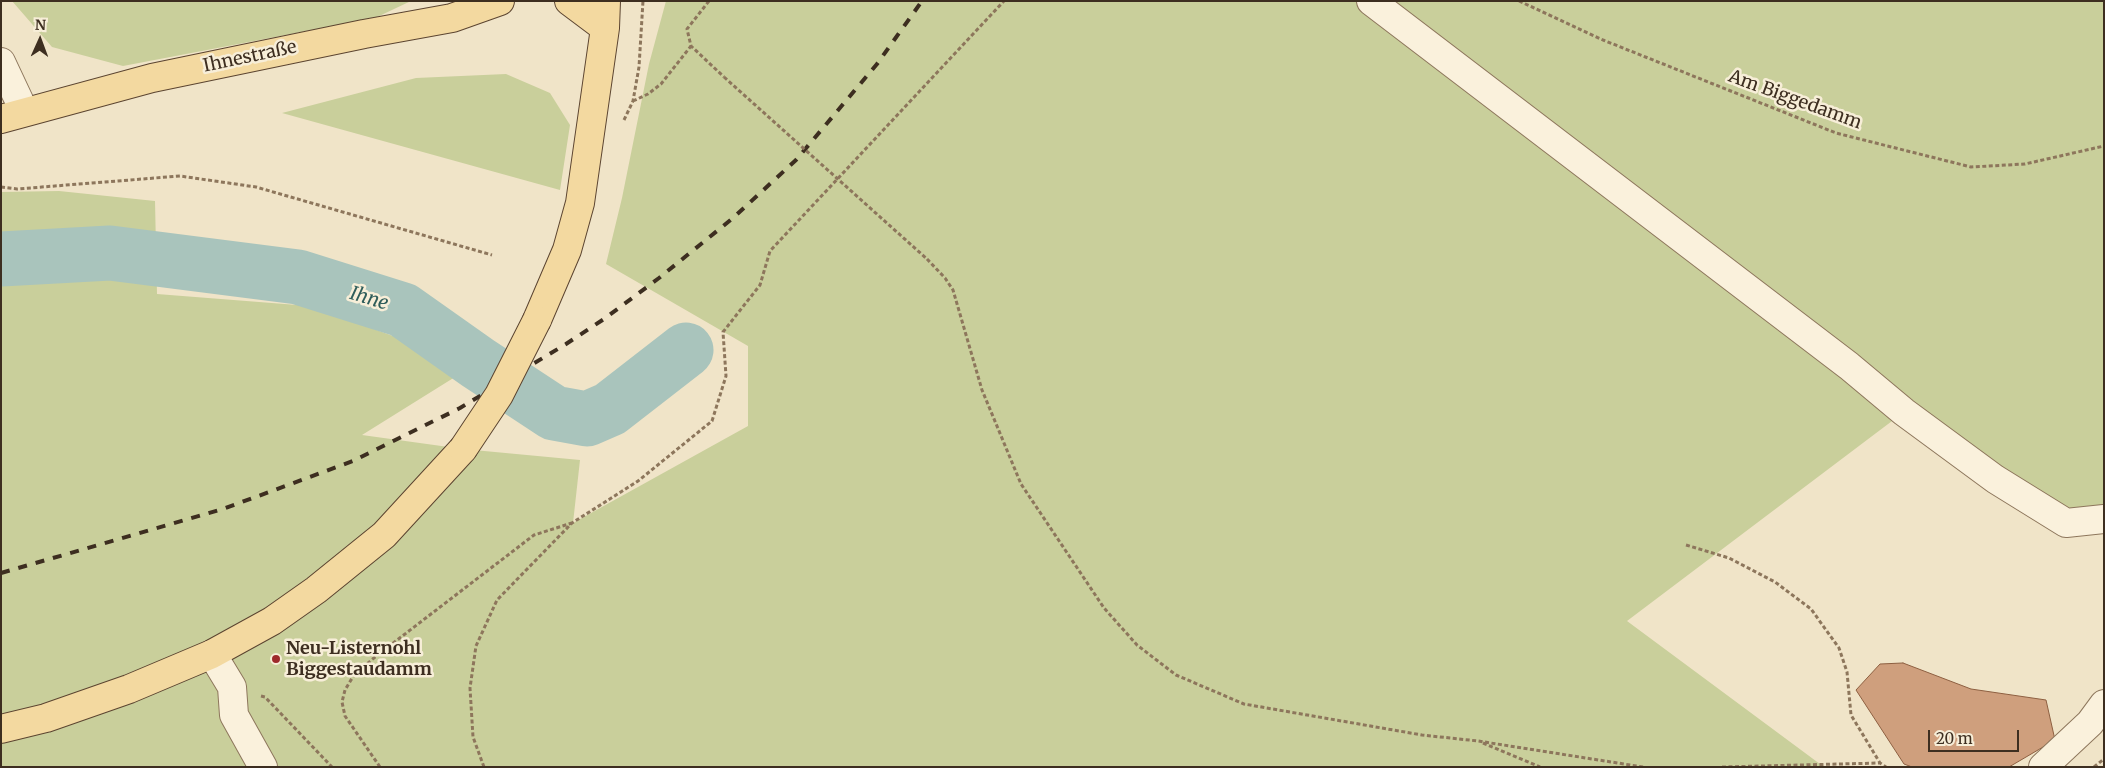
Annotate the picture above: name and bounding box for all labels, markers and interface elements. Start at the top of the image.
north arrow [15,15,65,65]
text: N [35,16,46,34]
street label: Ihnestraße [201,37,299,77]
street label: Am Biggedamm [1725,66,1865,134]
water label: Ihne [347,282,391,316]
place label: Neu-Listernohl Biggestaudamm [286,638,432,681]
marker: Neu-Listernohl Biggestaudamm [270,653,282,665]
scale bar [1930,720,2021,752]
text: 20 m [1936,729,1973,748]

